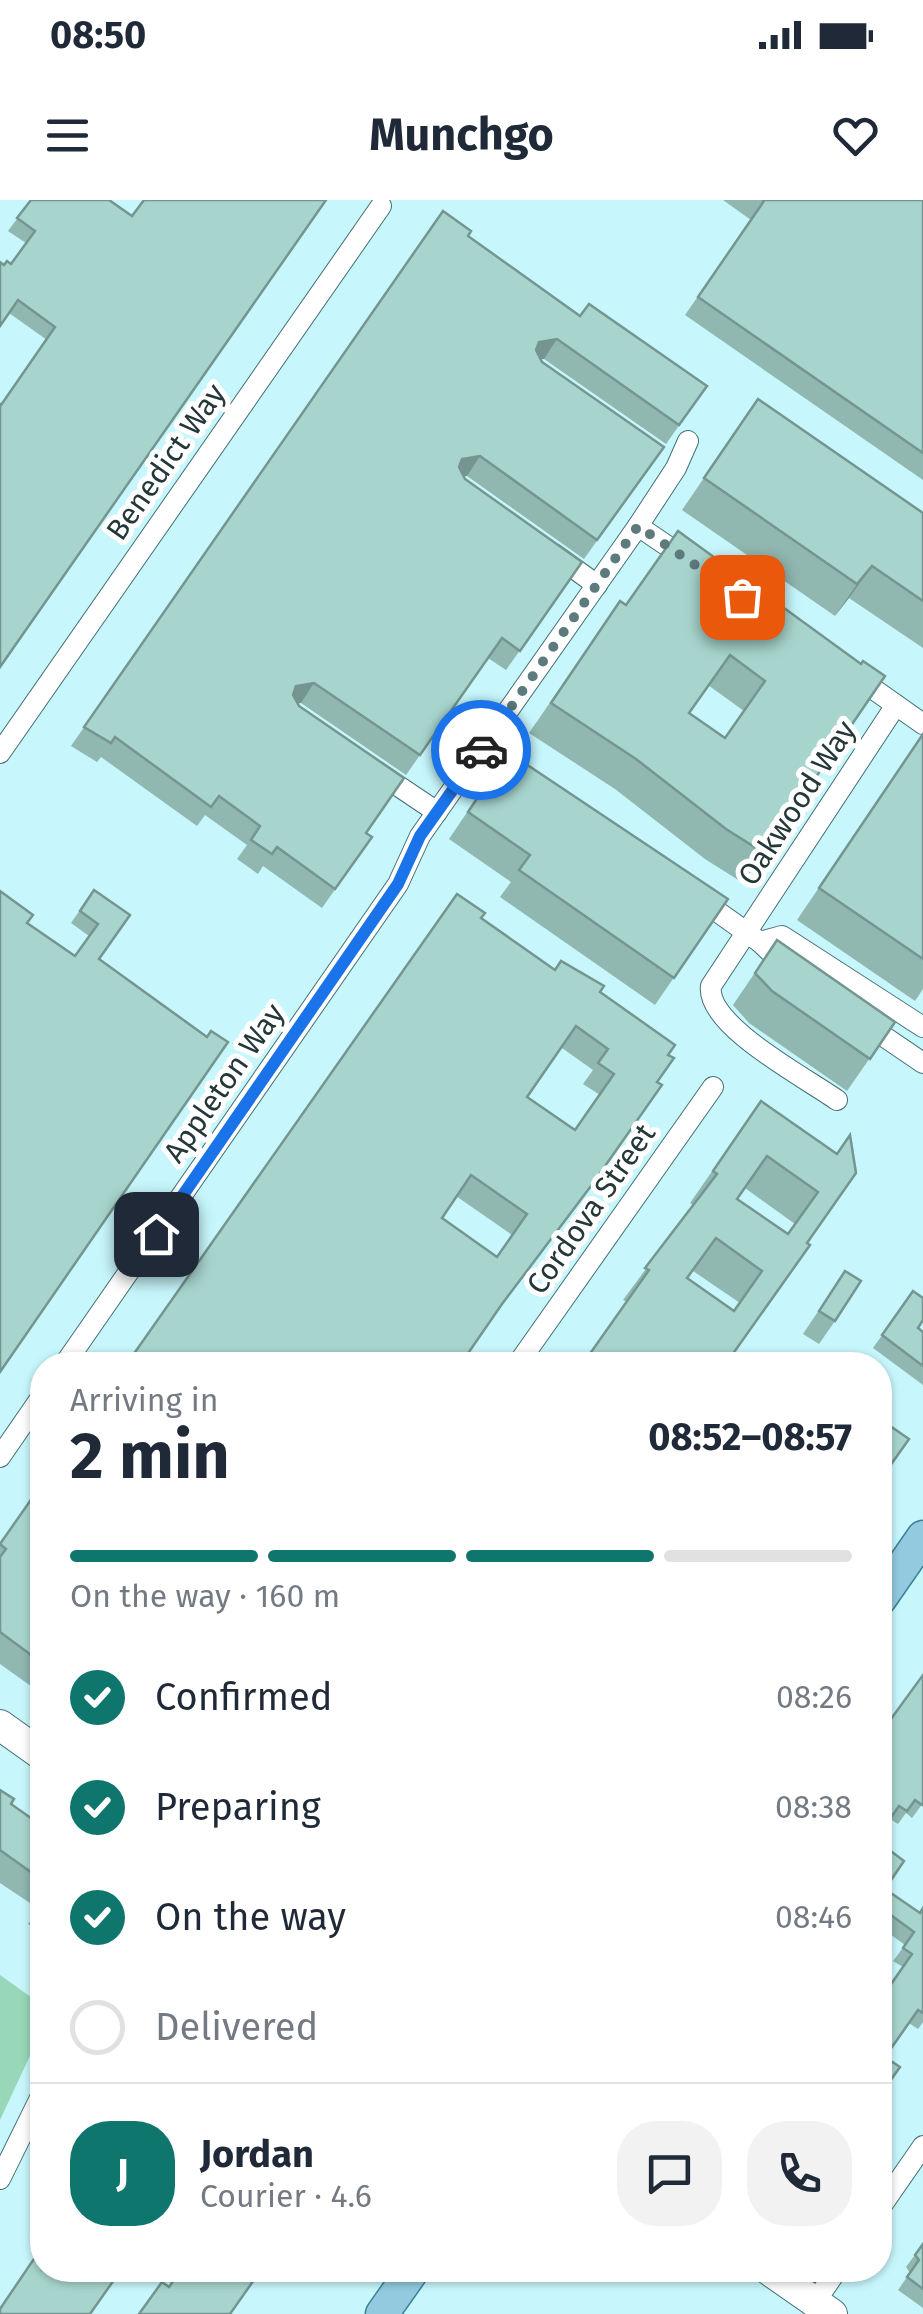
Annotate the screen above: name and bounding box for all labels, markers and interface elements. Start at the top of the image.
text: 08:50 [50,12,146,58]
icon: menu [40,108,95,163]
text: Munchgo [369,108,554,162]
icon: heart [828,108,883,163]
street label: Benedict Way [99,377,233,547]
pin [700,555,785,640]
icon: bag [715,570,770,625]
courier [431,700,531,800]
street label: Oakwood Way [730,714,864,892]
icon: car [454,723,509,778]
street label: Appleton Way [156,996,292,1169]
street label: Cordova Street [519,1117,663,1301]
pin [114,1192,199,1277]
icon: home [129,1207,184,1262]
text: Arriving in [70,1381,218,1419]
text: 08:52–08:57 [648,1414,852,1460]
text: 2 min [70,1417,230,1495]
text: On the way · 160 m [70,1577,340,1615]
icon: check [70,1670,125,1725]
text: Confirmed [155,1674,333,1720]
text: 08:26 [776,1678,852,1716]
icon: check [70,1780,125,1835]
text: Preparing [155,1784,321,1830]
text: 08:38 [775,1788,852,1826]
icon: check [70,1890,125,1945]
text: On the way [155,1894,346,1940]
text: 08:46 [775,1898,852,1936]
text: Delivered [155,2004,318,2050]
button: chat [617,2121,722,2226]
button: phone [747,2121,852,2226]
text: Jordan [200,2131,314,2177]
text: J [116,2150,129,2196]
text: Courier · 4.6 [200,2177,372,2215]

